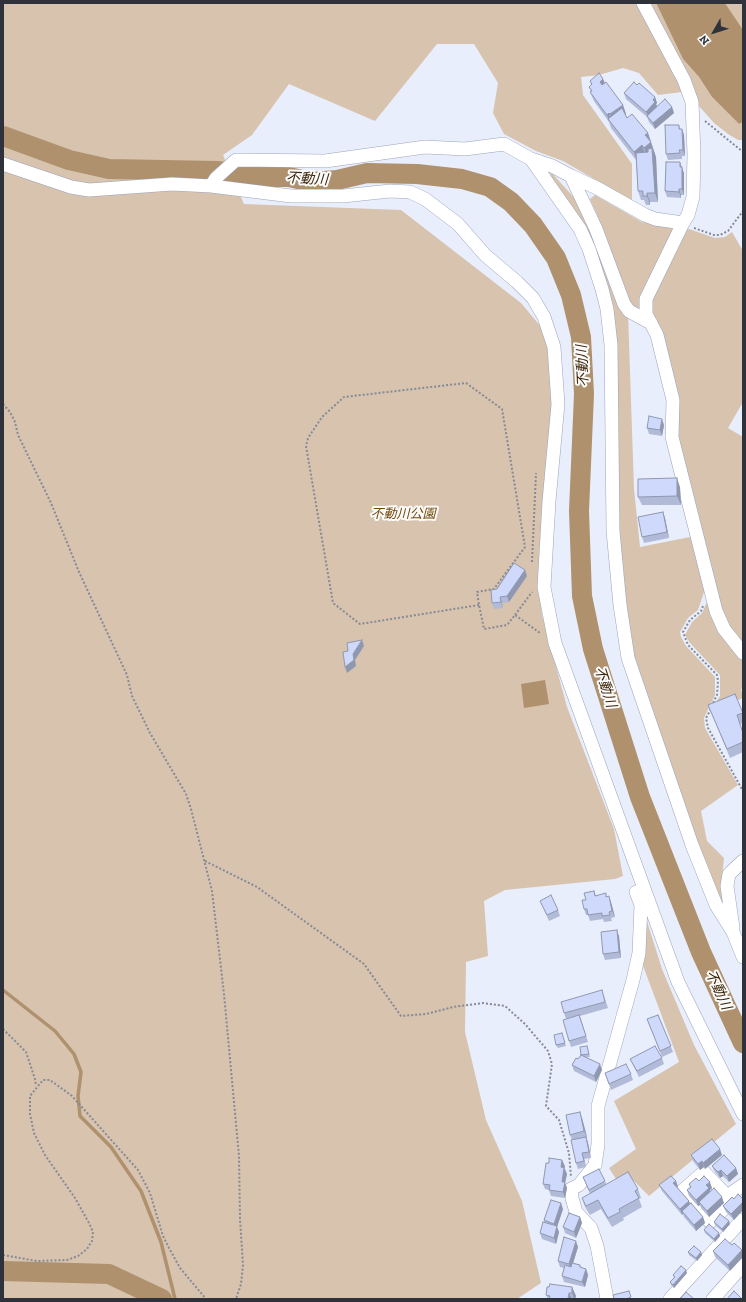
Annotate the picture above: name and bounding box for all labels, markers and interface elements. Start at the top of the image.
north arrow [694,12,734,52]
text: N [697,33,712,47]
water label: 不動川 [286,170,328,188]
water label: 不動川 [574,345,592,387]
park label: 不動川公園 [371,506,435,522]
water label: 不動川 [591,664,619,710]
water label: 不動川 [702,967,734,1013]

